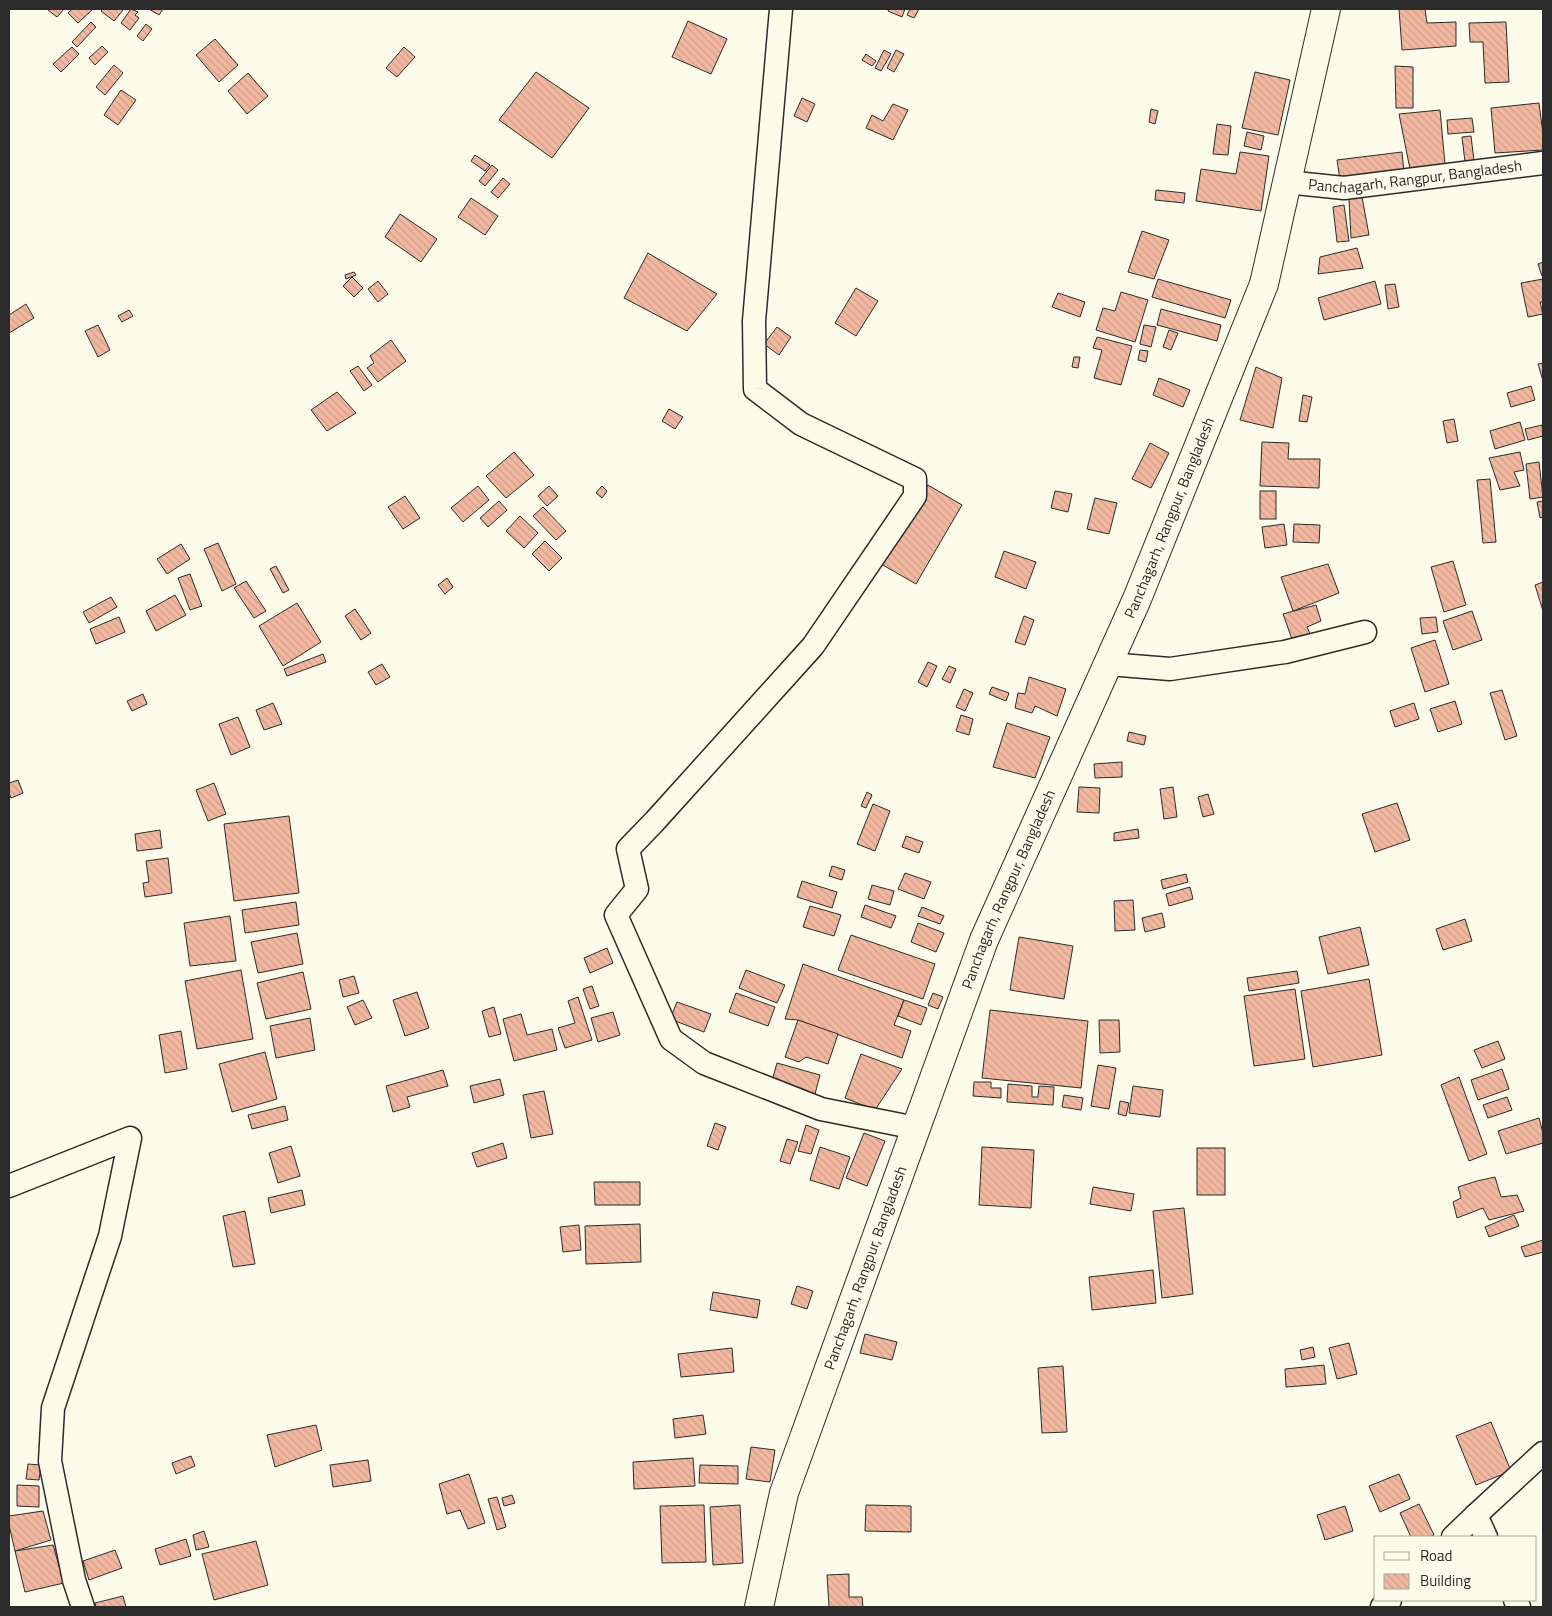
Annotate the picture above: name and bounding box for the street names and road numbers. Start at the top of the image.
street label: Panchagarh, Rangpur, Bangladesh [1307,154,1523,199]
street label: Panchagarh, Rangpur, Bangladesh [1118,414,1220,622]
street label: Panchagarh, Rangpur, Bangladesh [955,786,1061,992]
street label: Panchagarh, Rangpur, Bangladesh [817,1163,912,1373]

